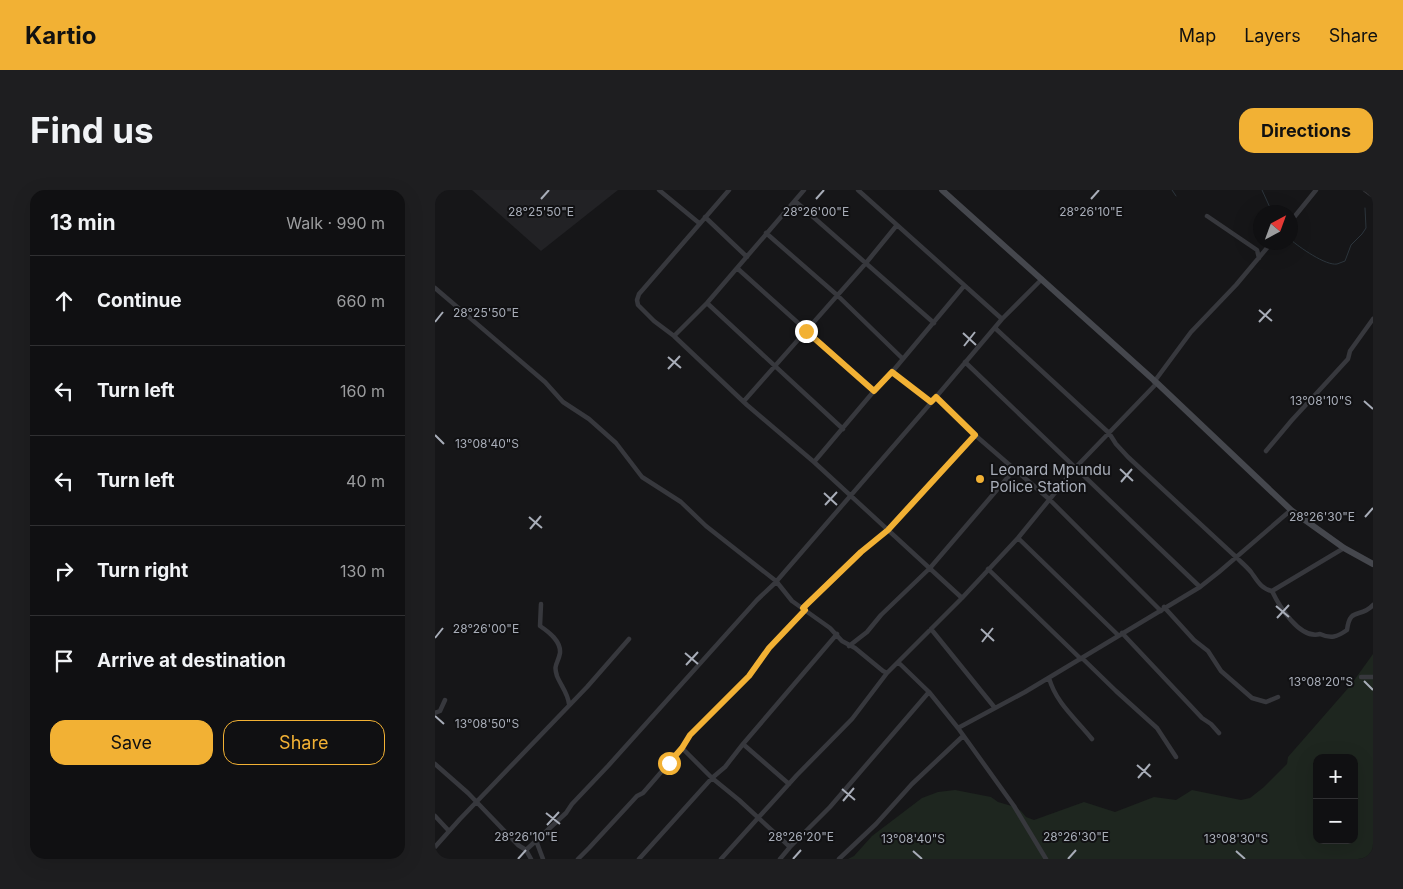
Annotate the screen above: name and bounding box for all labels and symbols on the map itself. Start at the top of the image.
text: 28°25'50"E [508,204,574,219]
text: 28°26'00"E [783,204,849,219]
text: 28°26'10"E [1059,204,1123,219]
north arrow [1253,205,1298,250]
text: 28°25'50"E [453,305,519,320]
route end [795,320,818,343]
text: 13°08'10"S [1290,393,1352,408]
text: 13°08'40"S [455,436,519,451]
place label: Leonard Mpundu Police Station [990,460,1111,496]
marker: Leonard Mpundu Police Station [974,473,986,485]
text: 28°26'30"E [1289,509,1355,524]
text: 28°26'00"E [453,621,519,636]
text: 13°08'20"S [1289,674,1353,689]
text: 13°08'50"S [455,716,519,731]
route start [658,752,681,775]
text: 28°26'10"E [494,829,558,844]
text: 28°26'20"E [768,829,834,844]
text: 28°26'30"E [1043,829,1109,844]
text: 13°08'40"S [881,831,945,846]
text: 13°08'30"S [1204,831,1269,846]

